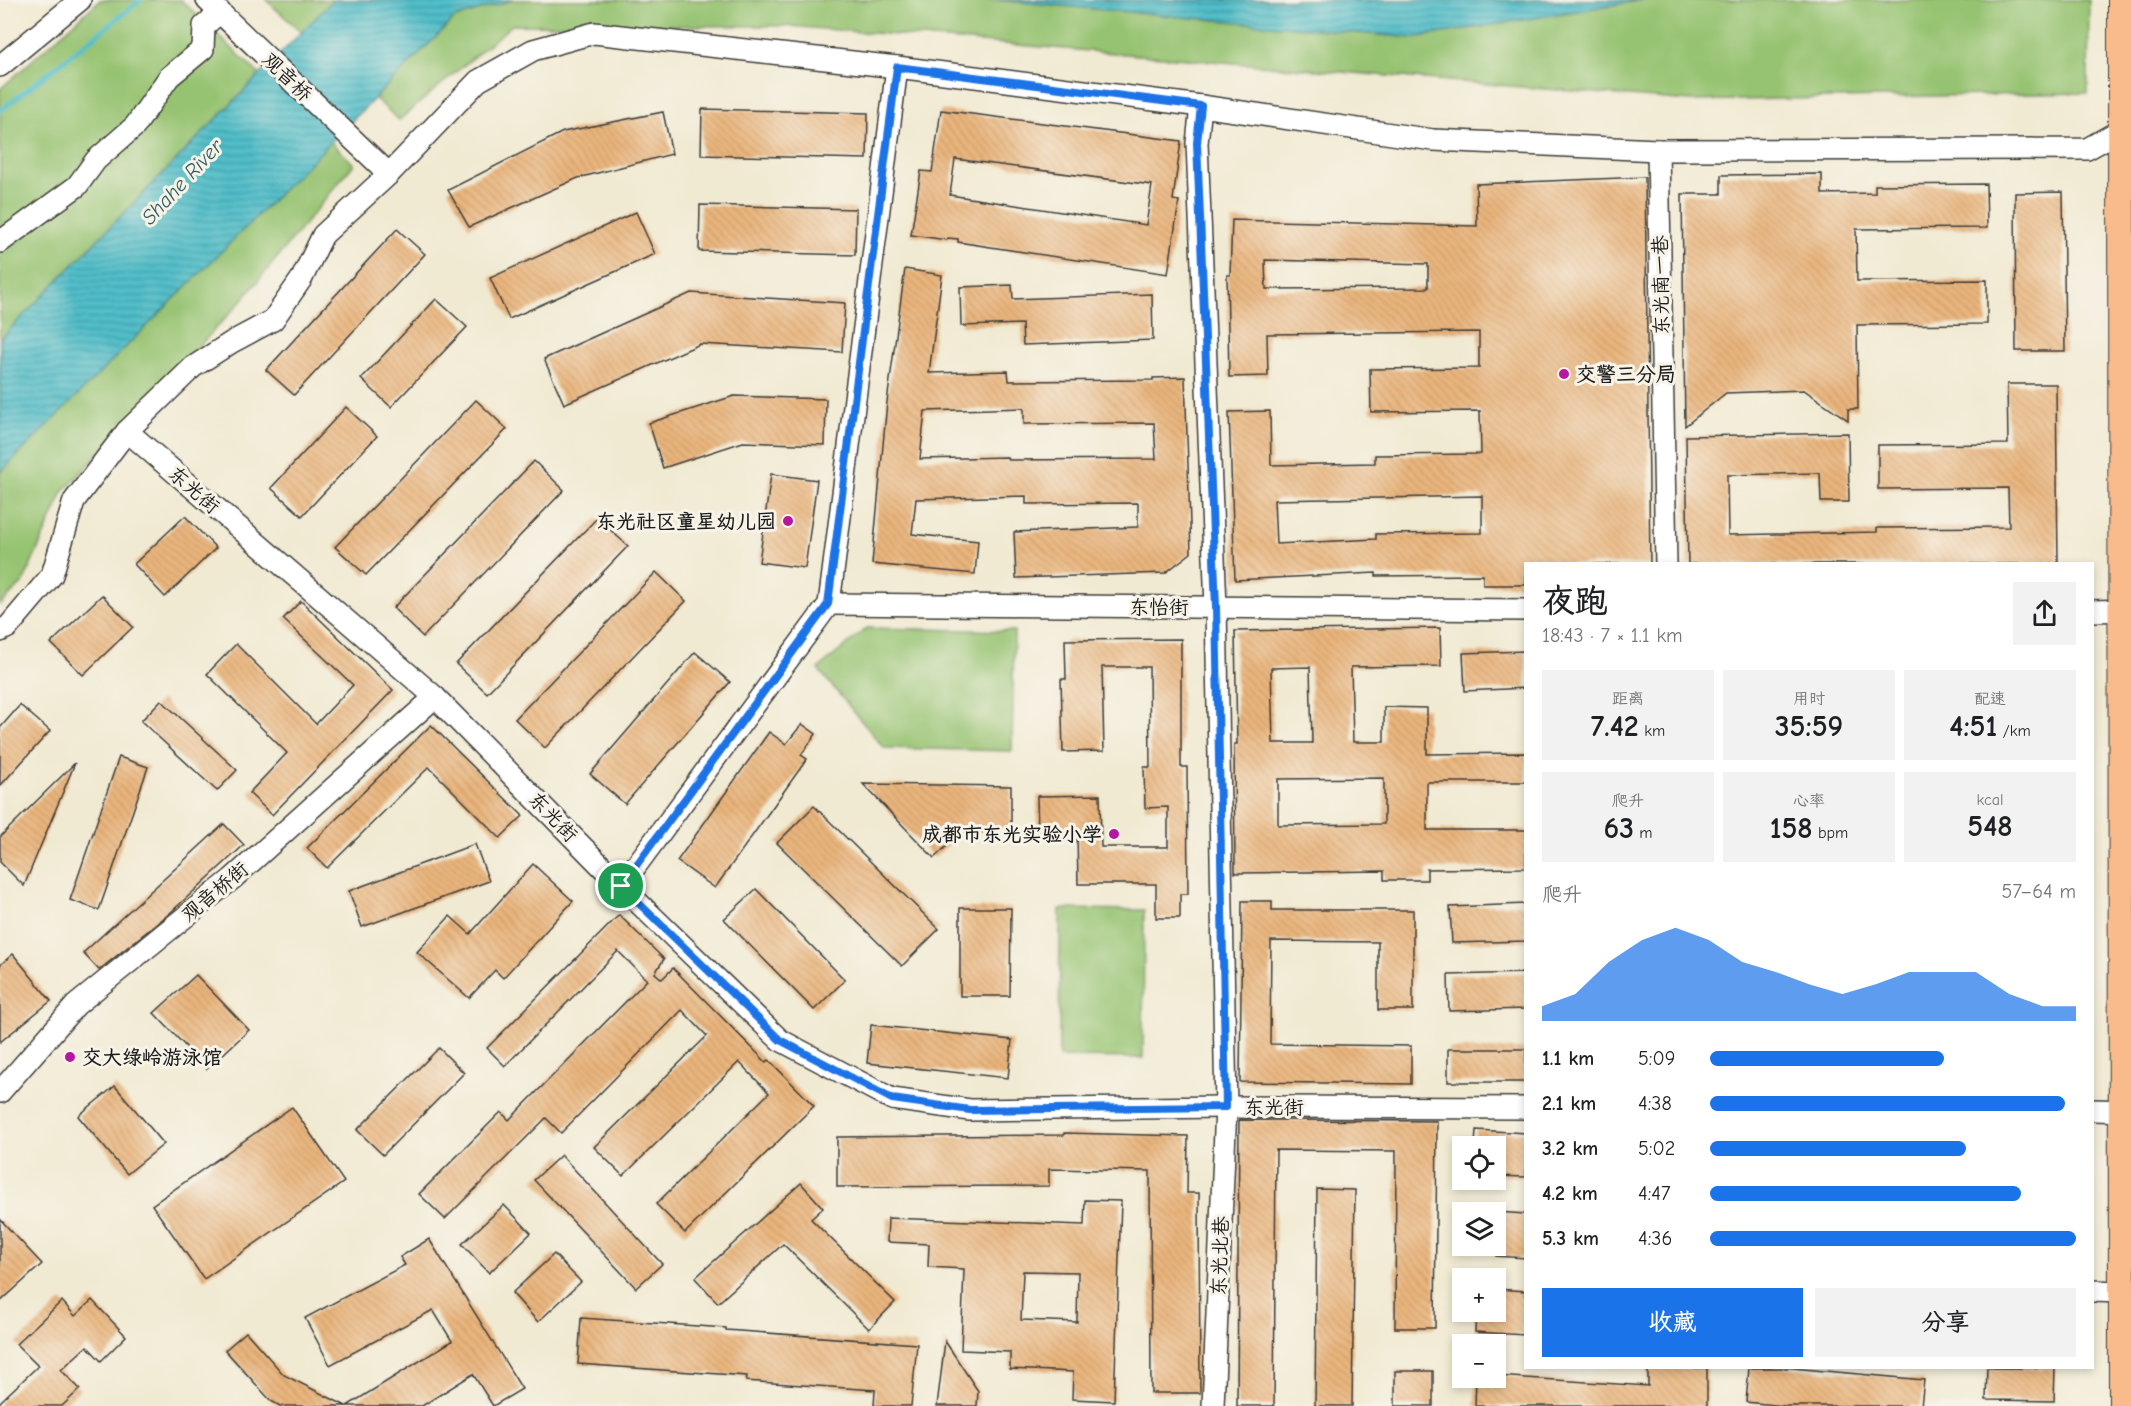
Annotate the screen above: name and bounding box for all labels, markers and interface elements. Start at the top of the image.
street label: 观音桥 [257,48,317,106]
water label: Shahe River [137,133,229,229]
street label: 东光南一巷 [1649,234,1673,335]
place label: 交警三分局 [1576,363,1676,386]
marker: 交警三分局 [1557,367,1571,381]
street label: 东光街 [164,462,224,518]
place label: 东光社区童星幼儿园 [596,510,776,533]
marker: 东光社区童星幼儿园 [781,514,795,528]
text: 夜跑 [1542,582,1608,620]
button: share [2013,582,2076,645]
street label: 东怡街 [1129,596,1189,619]
text: 18:43 · 7 × 1.1 km [1542,624,1683,647]
text: 距离 [1612,690,1644,708]
text: 用时 [1793,690,1825,708]
text: 配速 [1974,690,2006,708]
text: 7.42 [1591,709,1639,744]
text: 35:59 [1775,709,1843,744]
text: 4:51 [1949,709,1997,744]
text: km [1639,722,1665,740]
text: /km [1997,722,2031,740]
street label: 东光街 [524,787,582,847]
text: kcal [1977,791,2003,809]
text: 爬升 [1612,792,1644,810]
text: 心率 [1793,792,1825,810]
text: 548 [1967,809,2013,844]
text: 63 [1603,811,1634,846]
text: 158 [1770,811,1813,846]
place label: 成都市东光实验小学 [922,823,1102,846]
text: m [1634,824,1653,842]
text: bpm [1813,824,1848,842]
marker: 成都市东光实验小学 [1107,827,1121,841]
street label: 观音桥街 [177,857,253,927]
pin [595,860,646,911]
icon: arrive [604,869,637,902]
text: 57–64 m [2002,880,2076,903]
text: 爬升 [1542,883,1582,906]
place label: 交大绿岭游泳馆 [82,1046,222,1069]
text: 1.1 km [1542,1047,1594,1070]
text: 5:09 [1638,1047,1675,1070]
marker: 交大绿岭游泳馆 [63,1050,77,1064]
text: 2.1 km [1542,1092,1596,1115]
text: 4:38 [1638,1092,1672,1115]
street label: 东光街 [1244,1096,1304,1119]
map controls [1452,1136,1506,1388]
button: locate [1452,1136,1506,1190]
text: 3.2 km [1542,1137,1598,1160]
text: 5:02 [1638,1137,1675,1160]
text: 4.2 km [1542,1182,1598,1205]
text: 4:47 [1638,1182,1670,1205]
button: layers [1452,1202,1506,1256]
street label: 东光北巷 [1207,1215,1233,1296]
text: 5.3 km [1542,1227,1599,1250]
text: 4:36 [1638,1227,1672,1250]
button: + [1452,1268,1506,1322]
button: 收藏 [1542,1288,1803,1357]
button: 分享 [1815,1288,2076,1357]
button: − [1452,1334,1506,1388]

